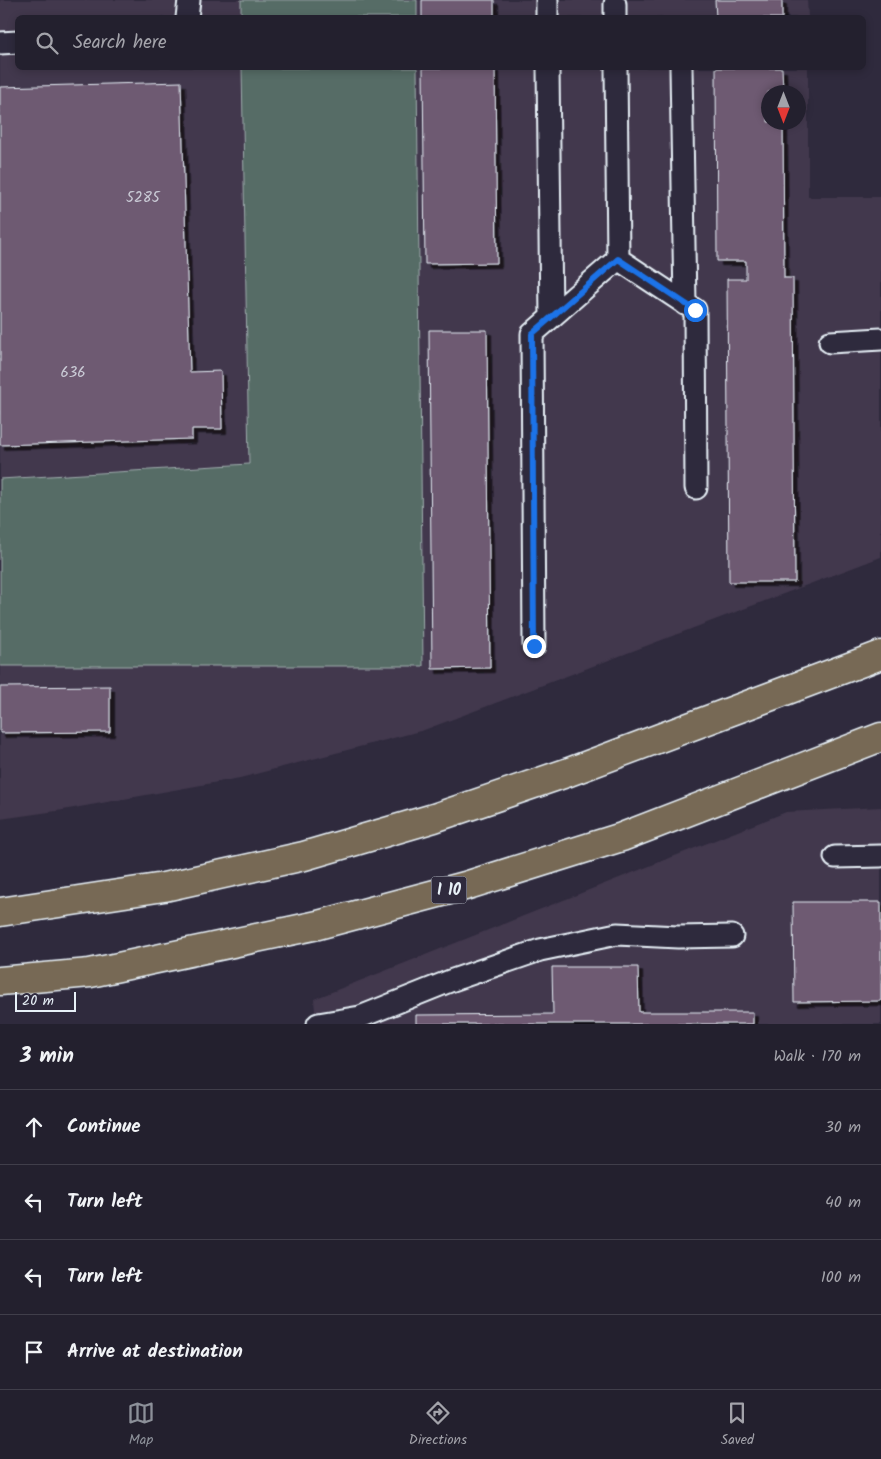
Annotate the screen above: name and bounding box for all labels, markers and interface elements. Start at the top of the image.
search box [15,15,866,70]
text: Search here [73,28,167,58]
icon: search [33,29,61,57]
north arrow [761,85,806,130]
house number: 5285 [126,186,161,210]
route start [684,299,707,322]
house number: 636 [60,361,86,385]
route end [523,635,546,658]
road number: I 10 [432,876,466,904]
scale bar [15,989,76,1012]
text: 20 m [22,990,54,1012]
text: 3 min [20,1040,74,1073]
text: Walk · 170 m [773,1044,861,1069]
text: Continue [67,1112,140,1142]
icon: ahead [20,1113,48,1141]
text: 30 m [825,1115,861,1140]
text: Turn left [67,1187,142,1217]
icon: left [20,1188,48,1216]
text: 40 m [825,1190,861,1215]
text: Turn left [67,1262,142,1292]
icon: left [20,1263,48,1291]
text: 100 m [821,1265,861,1290]
text: Arrive at destination [67,1337,243,1367]
icon: arrive [20,1338,48,1366]
tab: Map [127,1399,155,1451]
tab: Directions [409,1399,467,1451]
tab: Saved [721,1399,754,1451]

